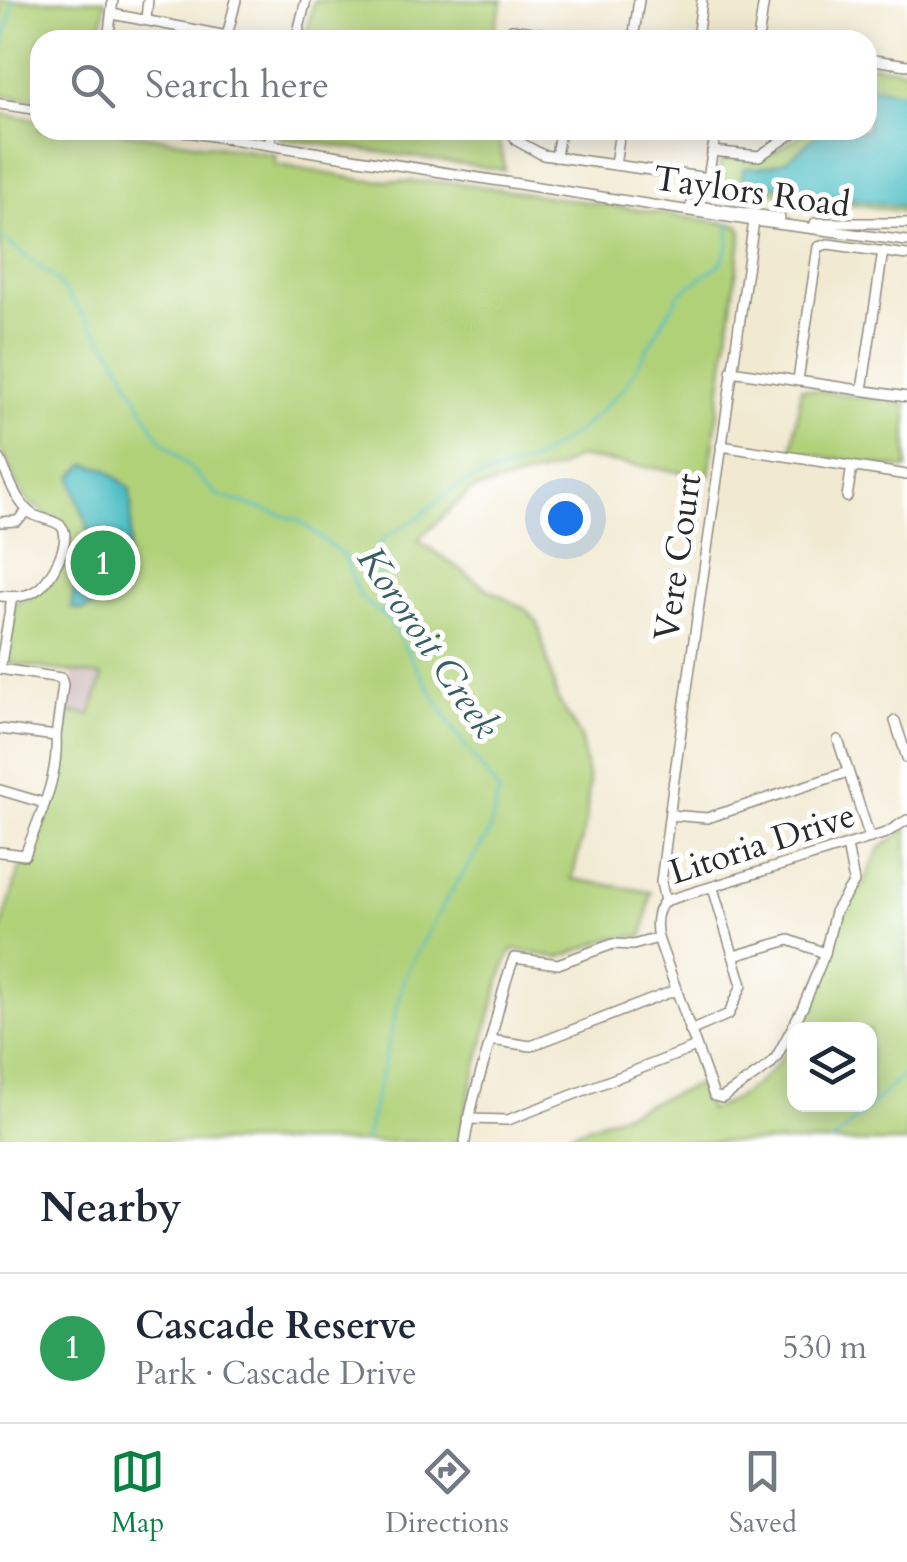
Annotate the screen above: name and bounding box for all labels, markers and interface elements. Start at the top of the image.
search box [30,30,877,140]
icon: search [65,58,120,113]
text: Search here [145,59,329,111]
street label: Taylors Road [651,154,854,230]
street label: Vere Court [643,470,713,644]
your location [540,493,591,544]
pin: 1 [70,526,136,600]
water label: Kororoit Creek [345,536,512,749]
street label: Litoria Drive [663,791,861,897]
map controls [787,1022,877,1112]
button: layers [787,1022,877,1112]
text: Nearby [40,1179,182,1236]
text: Cascade Reserve [135,1300,417,1352]
text: 1 [64,1326,81,1370]
text: 530 m [782,1326,867,1370]
text: Park · Cascade Drive [135,1352,417,1396]
tab: Map [110,1444,165,1542]
tab: Directions [385,1444,509,1542]
tab: Saved [729,1444,797,1542]

